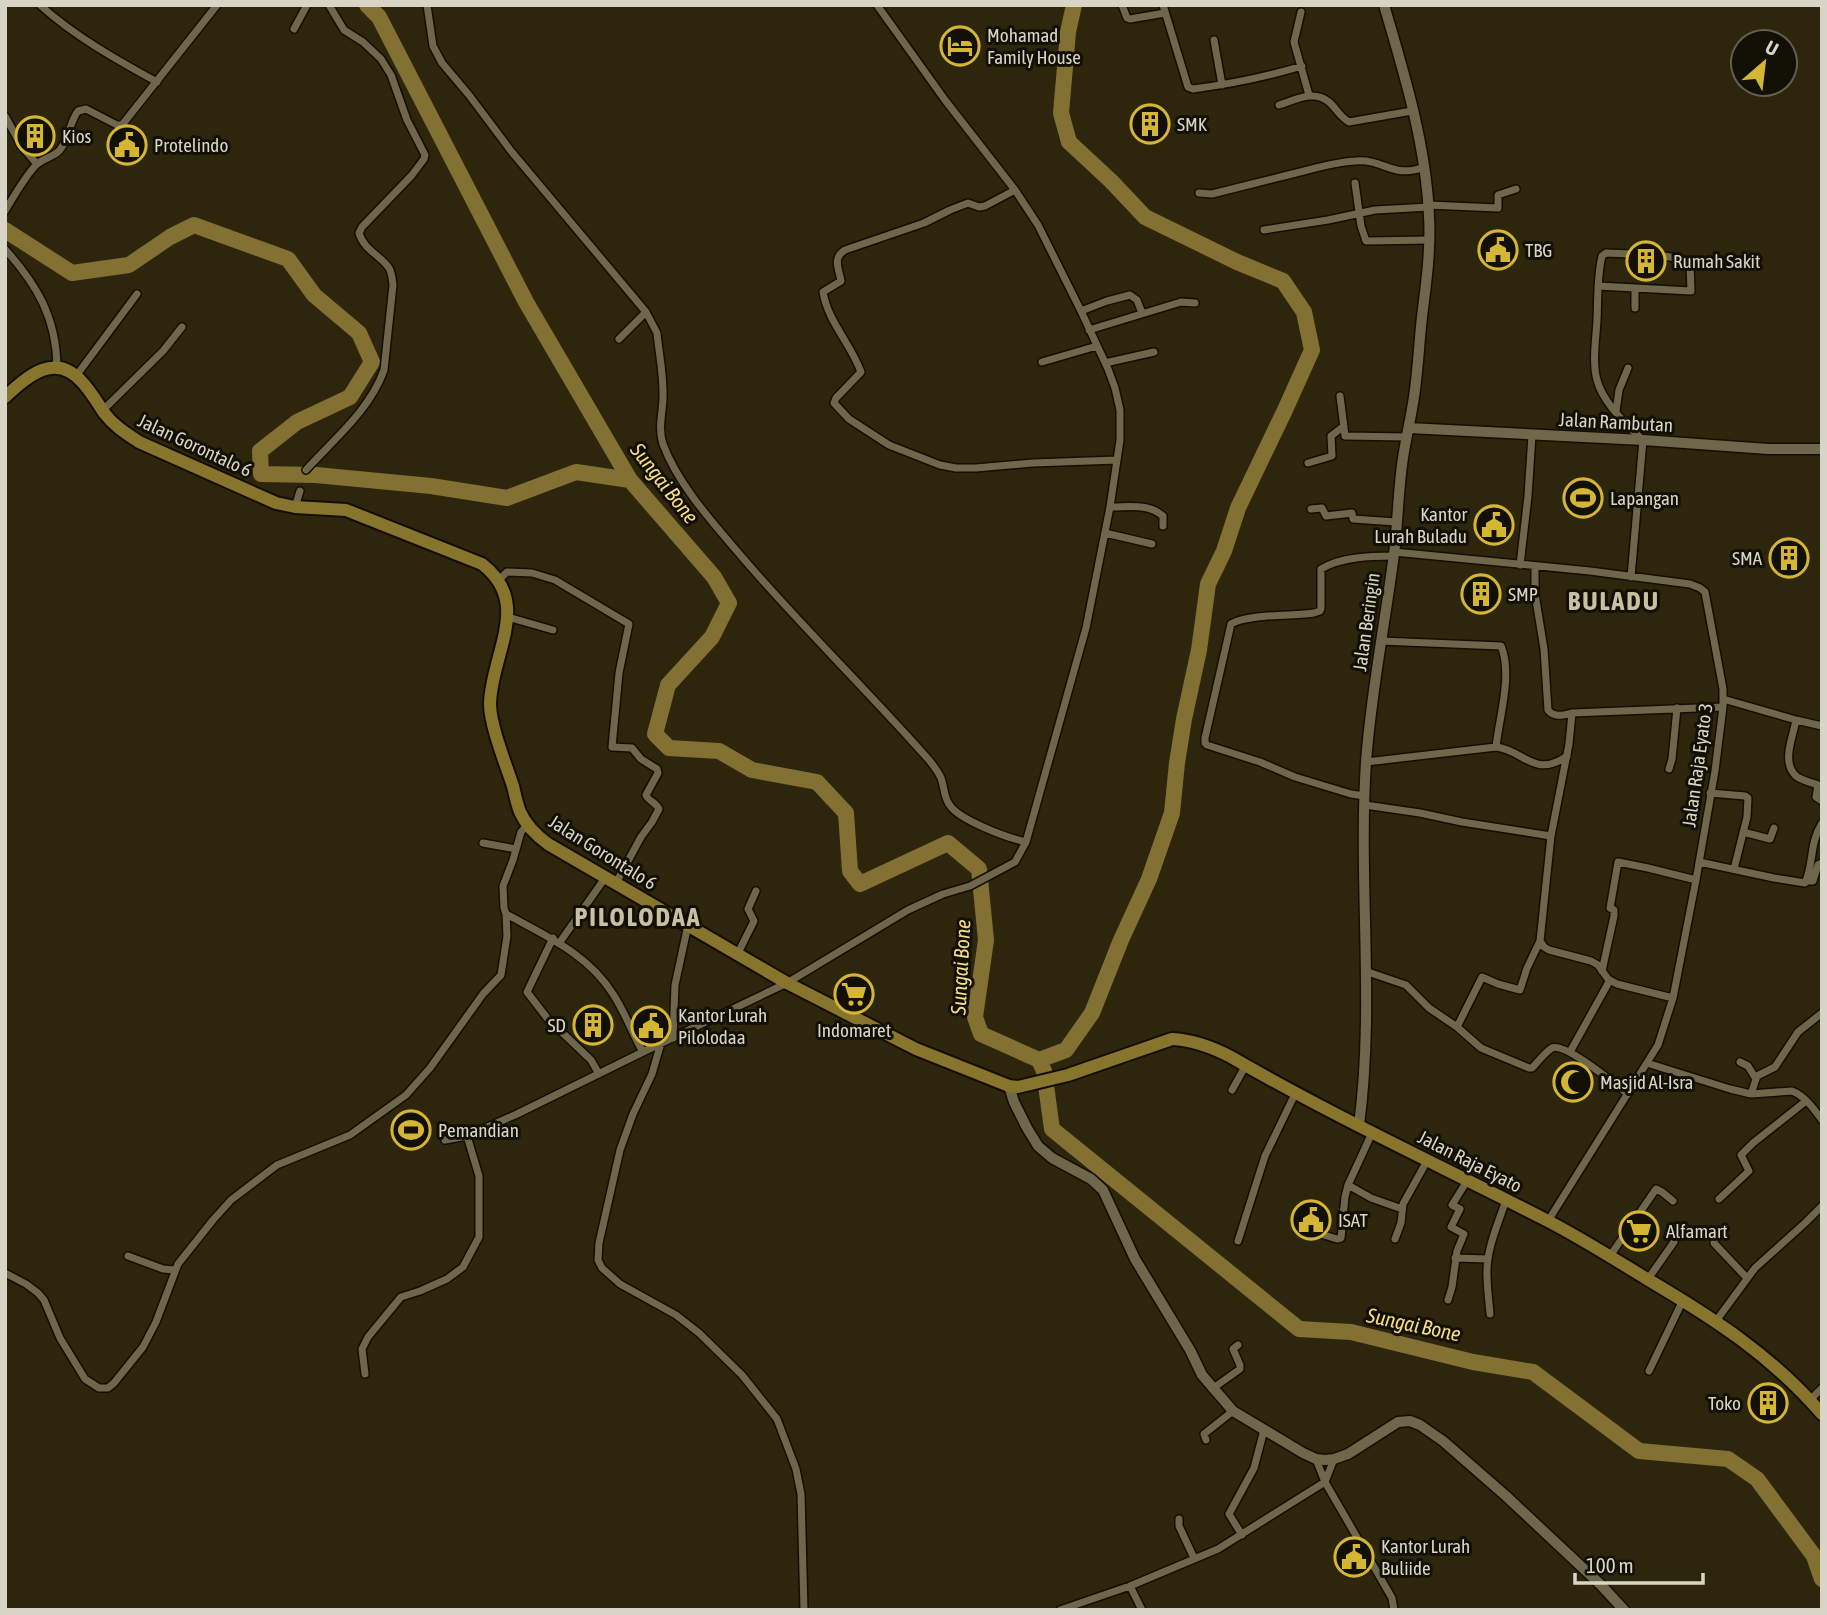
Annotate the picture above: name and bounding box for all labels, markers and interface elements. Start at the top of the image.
place label: Mohamad Family House [987,24,1081,68]
hotel icon: Mohamad Family House [939,25,981,67]
north arrow [1729,28,1799,98]
text: U [1762,36,1782,60]
building icon: SMK [1129,103,1171,145]
place label: SMK [1177,113,1208,135]
building icon: Kios [14,115,56,157]
public building icon: Protelindo [106,124,148,166]
place label: Kios [62,125,92,147]
place label: Protelindo [154,134,228,156]
public building icon: TBG [1477,229,1519,271]
place label: TBG [1525,239,1552,261]
building icon: Rumah Sakit [1625,240,1667,282]
place label: Rumah Sakit [1673,250,1760,272]
street label: Jalan Rambutan [1558,408,1674,436]
street label: Jalan Gorontalo 6 [135,409,255,481]
water label: Sungai Bone [625,437,704,528]
sports icon: Lapangan [1562,477,1604,519]
place label: Lapangan [1610,487,1679,509]
place label: Kantor Lurah Buladu [1374,503,1467,547]
public building icon: Kantor Lurah Buladu [1473,504,1515,546]
building icon: SMA [1768,537,1810,579]
place label: SMA [1732,547,1763,569]
street label: Jalan Beringin [1348,571,1384,673]
building icon: SMP [1460,573,1502,615]
place label: SMP [1508,583,1538,605]
district label: BULADU [1568,586,1660,616]
street label: Jalan Raja Eyato 3 [1677,702,1717,828]
street label: Jalan Gorontalo 6 [545,810,661,894]
district label: PILOLODAA [575,902,701,932]
water label: Sungai Bone [945,919,974,1016]
supermarket icon: Indomaret [833,973,875,1015]
building icon: SD [572,1004,614,1046]
place label: Kantor Lurah Pilolodaa [678,1004,767,1048]
public building icon: Kantor Lurah Pilolodaa [630,1005,672,1047]
place label: SD [547,1014,566,1036]
place label: Indomaret [817,1019,891,1041]
mosque icon: Masjid Al-Isra [1552,1061,1594,1103]
place label: Masjid Al-Isra [1600,1071,1693,1093]
sports icon: Pemandian [390,1109,432,1151]
place label: Pemandian [438,1119,519,1141]
street label: Jalan Raja Eyato [1414,1125,1526,1197]
public building icon: ISAT [1290,1199,1332,1241]
place label: ISAT [1338,1209,1368,1231]
supermarket icon: Alfamart [1618,1210,1660,1252]
place label: Alfamart [1666,1220,1728,1242]
water label: Sungai Bone [1364,1302,1463,1346]
building icon: Toko [1747,1382,1789,1424]
place label: Toko [1708,1392,1741,1414]
place label: Kantor Lurah Buliide [1381,1535,1470,1579]
public building icon: Kantor Lurah Buliide [1333,1536,1375,1578]
scale bar [1575,1542,1703,1586]
text: 100 m [1586,1553,1634,1577]

